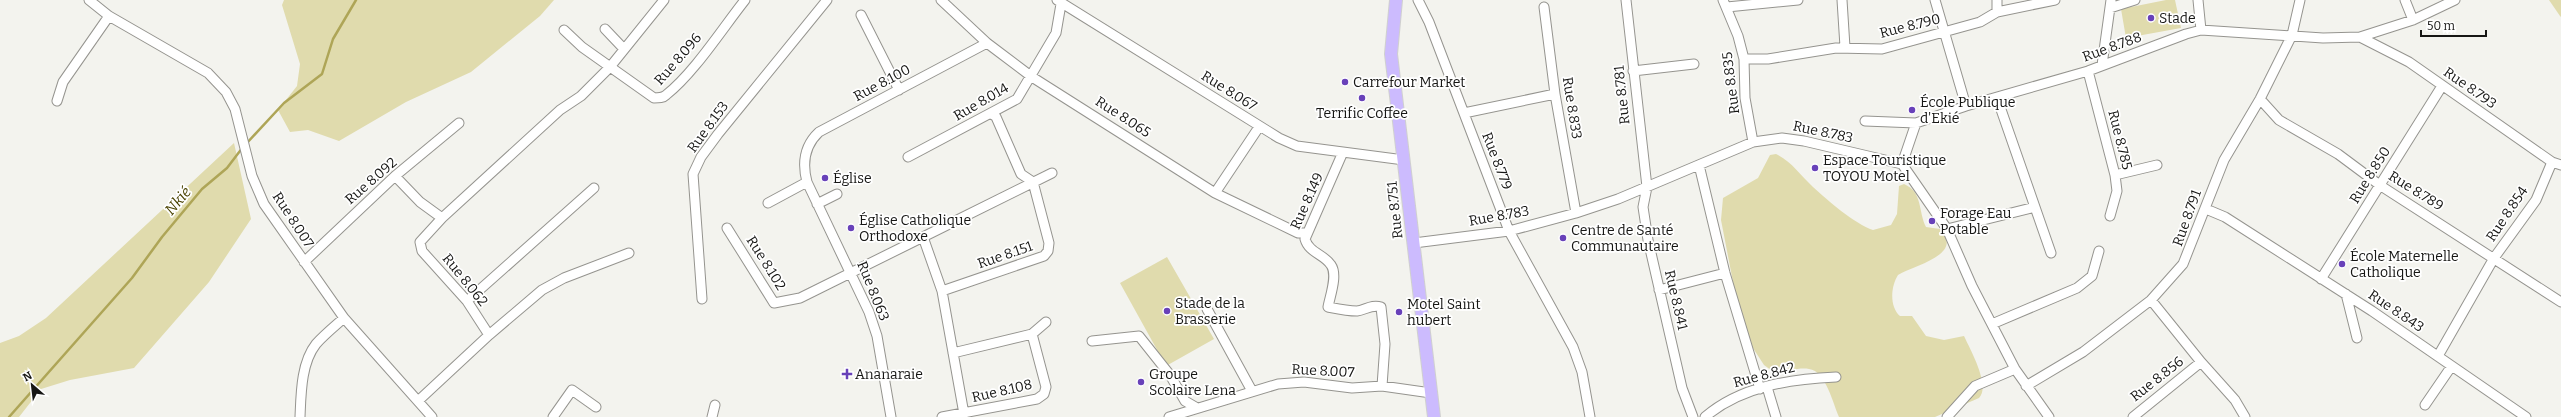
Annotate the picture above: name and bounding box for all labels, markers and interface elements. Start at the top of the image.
street label: Rue 8.790 [1878,10,1942,42]
place label: Stade [2159,10,2196,27]
scale bar [2421,12,2486,38]
marker: Stade [2146,13,2156,23]
text: 50 m [2427,19,2456,33]
street label: Rue 8.788 [2080,28,2144,66]
street label: Rue 8.096 [651,29,705,89]
street label: Rue 8.835 [1719,51,1743,115]
street label: Rue 8.100 [851,61,913,105]
street label: Rue 8.781 [1610,64,1634,125]
street label: Rue 8.793 [2440,64,2500,112]
street label: Rue 8.067 [1198,67,1260,115]
place label: Carrefour Market [1353,74,1465,91]
street label: Rue 8.833 [1559,76,1585,140]
marker: Carrefour Market [1340,77,1350,87]
street label: Rue 8.014 [950,79,1012,125]
street label: Rue 8.065 [1092,93,1154,141]
marker: Terrific Coffee [1357,93,1367,103]
place label: École Publique d'Ekié [1920,93,2016,127]
street label: Rue 8.153 [684,98,732,156]
place label: Terrific Coffee [1316,105,1408,122]
marker: École Publique d'Ekié [1907,105,1917,115]
street label: Rue 8.785 [2104,108,2136,172]
street label: Rue 8.783 [1791,117,1855,147]
street label: Rue 8.779 [1478,130,1516,192]
street label: Rue 8.850 [2346,143,2394,207]
place label: Espace Touristique TOYOU Motel [1823,152,1946,185]
street label: Rue 8.092 [342,154,400,208]
marker: Espace Touristique TOYOU Motel [1810,163,1820,173]
street label: Rue 8.789 [2385,167,2447,215]
place label: Église [833,169,872,187]
street label: Rue 8.149 [1287,170,1327,232]
marker: Église [820,173,830,183]
street label: Rue 8.751 [1383,180,1406,240]
water label: Nkié [161,183,195,219]
street label: Rue 8.854 [2482,183,2532,245]
street label: Rue 8.791 [2169,187,2205,249]
street label: Rue 8.007 [269,189,317,251]
street label: Rue 8.783 [1467,202,1531,230]
place label: Forage Eau Potable [1940,205,2012,238]
place label: Église Catholique Orthodoxe [859,211,971,245]
marker: Forage Eau Potable [1927,216,1937,226]
place label: Centre de Santé Communautaire [1571,222,1679,255]
marker: Église Catholique Orthodoxe [846,223,856,233]
street label: Rue 8.102 [743,233,789,293]
marker: Centre de Santé Communautaire [1558,233,1568,243]
street label: Rue 8.151 [975,238,1035,272]
place label: École Maternelle Catholique [2350,247,2459,281]
street label: Rue 8.062 [439,250,491,310]
street label: Rue 8.063 [853,259,893,323]
marker: École Maternelle Catholique [2337,259,2347,269]
street label: Rue 8.841 [1661,268,1691,332]
street label: Rue 8.843 [2365,286,2427,336]
place label: Stade de la Brasserie [1175,295,1245,328]
place label: Motel Saint hubert [1407,296,1481,329]
marker: Stade de la Brasserie [1162,306,1172,316]
marker: Motel Saint hubert [1394,307,1404,317]
street label: Rue 8.856 [2127,353,2187,405]
street label: Rue 8.842 [1731,359,1797,391]
street label: Rue 8.007 [1291,361,1355,381]
north arrow [12,365,52,405]
place label: Ananaraie [855,366,923,383]
place label: Groupe Scolaire Lena [1149,366,1236,399]
text: N [21,369,35,384]
marker: Ananaraie [842,369,852,379]
street label: Rue 8.108 [970,376,1034,406]
marker: Groupe Scolaire Lena [1136,377,1146,387]

